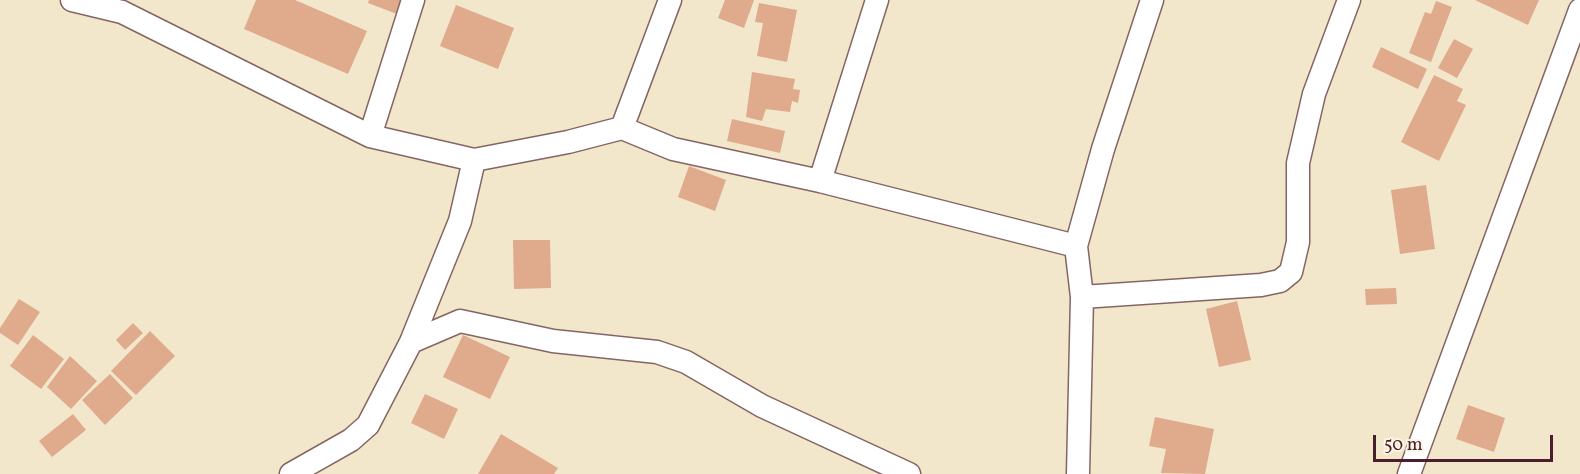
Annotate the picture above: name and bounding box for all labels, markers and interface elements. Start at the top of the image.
scale bar [1376,423,1556,461]
text: 50 m [1384,433,1423,458]

